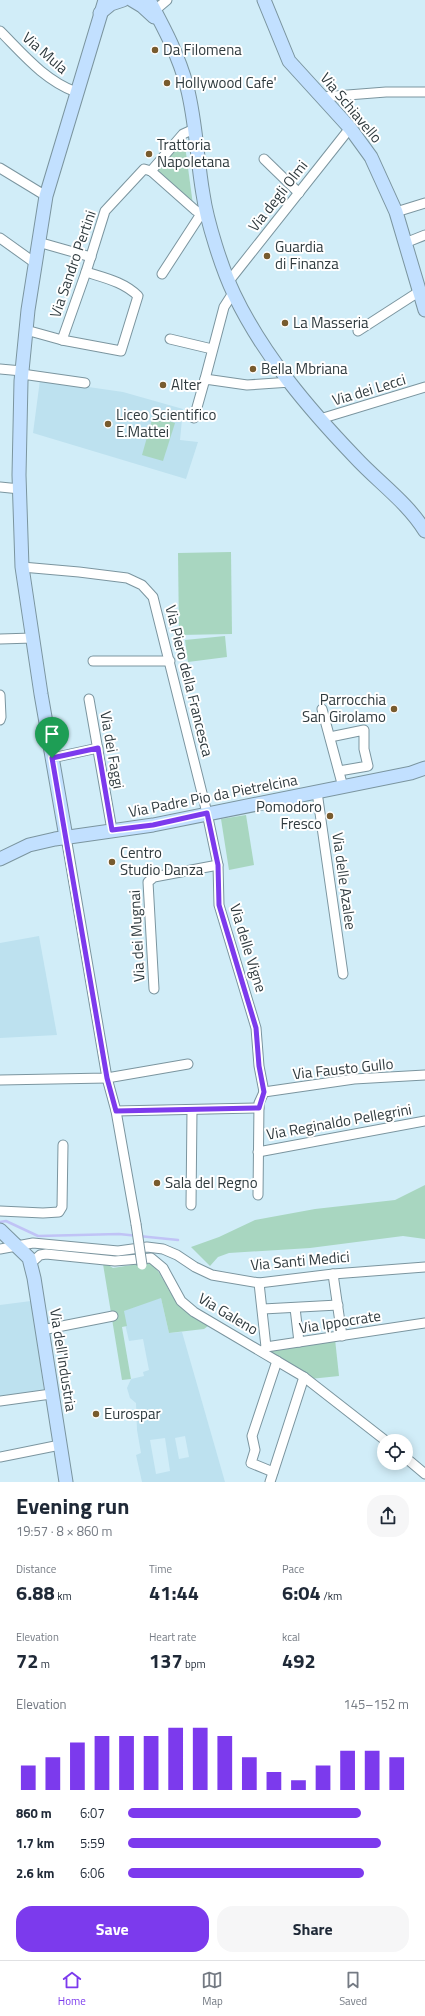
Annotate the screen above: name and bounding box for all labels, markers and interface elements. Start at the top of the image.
street label: Via Mula [17,26,74,79]
place label: Da Filomena [163,38,242,61]
marker: Da Filomena [150,45,160,55]
street label: Via Schiavello [315,67,388,148]
place label: Hollywood Cafe' [175,71,277,94]
marker: Hollywood Cafe' [162,78,172,88]
place label: Trattoria Napoletana [157,133,230,173]
marker: Trattoria Napoletana [144,149,154,159]
street label: Via degli Olmi [242,155,313,236]
street label: Via Sandro Pertini [43,207,102,321]
place label: Guardia di Finanza [275,235,339,275]
marker: Guardia di Finanza [262,251,272,261]
place label: La Masseria [293,311,369,334]
marker: La Masseria [280,318,290,328]
place label: Bella Mbriana [261,357,348,380]
marker: Bella Mbriana [248,364,258,374]
street label: Via dei Lecci [329,367,409,412]
place label: Alter [171,373,201,396]
marker: Alter [158,380,168,390]
place label: Liceo Scientifico E.Mattei [116,403,217,443]
marker: Liceo Scientifico E.Mattei [103,419,113,429]
street label: Via Piero della Francesca [160,603,220,760]
place label: Parrocchia San Girolamo [302,688,386,728]
marker: Parrocchia San Girolamo [389,704,399,714]
street label: Via dei Faggi [94,709,131,791]
pin [35,717,69,758]
icon: arrive [41,723,63,745]
street label: Via Padre Pio da Pietrelcina [126,768,300,823]
place label: Pomodoro Fresco [256,795,322,835]
marker: Pomodoro Fresco [325,811,335,821]
street label: Via delle Azalee [326,831,363,931]
place label: Centro Studio Danza [120,841,204,881]
marker: Centro Studio Danza [107,857,117,867]
street label: Via dei Mugnai [123,889,150,983]
street label: Via delle Vigne [224,901,273,995]
street label: Via Fausto Gullo [291,1052,395,1085]
street label: Via Reginaldo Pellegrini [264,1097,413,1146]
place label: Sala del Regno [165,1171,258,1194]
marker: Sala del Regno [152,1178,162,1188]
street label: Via Santi Medici [249,1245,351,1276]
street label: Via Galeno [194,1287,263,1341]
street label: Via Ippocrate [297,1304,382,1339]
street label: Via dell'Industria [44,1307,83,1414]
place label: Eurospar [104,1402,161,1425]
marker: Eurospar [91,1409,101,1419]
map controls [377,1434,413,1470]
button: locate [377,1434,413,1470]
text: Evening run [16,1489,129,1523]
button: share [367,1495,409,1537]
text: 19:57 · 8 × 860 m [16,1521,112,1541]
text: Distance [16,1561,56,1577]
text: Time [149,1561,172,1577]
text: Pace [282,1561,304,1577]
text: 6.88 [16,1577,55,1608]
text: 41:44 [149,1577,199,1608]
text: 6:04 [282,1577,321,1608]
text: km [55,1588,72,1604]
text: /km [321,1588,342,1604]
text: Elevation [16,1629,59,1645]
text: Heart rate [149,1629,196,1645]
text: kcal [282,1629,300,1645]
text: 72 [16,1645,38,1676]
text: 137 [149,1645,183,1676]
text: 492 [282,1645,316,1676]
text: m [38,1656,50,1672]
text: bpm [183,1656,206,1672]
text: Elevation [16,1694,67,1714]
text: 145–152 m [343,1694,409,1714]
text: 860 m [16,1803,52,1823]
text: 6:07 [80,1803,105,1823]
text: 1.7 km [16,1833,54,1853]
text: 5:59 [80,1833,105,1853]
text: 2.6 km [16,1863,54,1883]
text: 6:06 [80,1863,105,1883]
button: Save [16,1906,209,1952]
button: Share [217,1906,409,1952]
tab: Home [58,1969,86,2009]
tab: Map [201,1969,223,2009]
tab: Saved [339,1969,367,2009]

